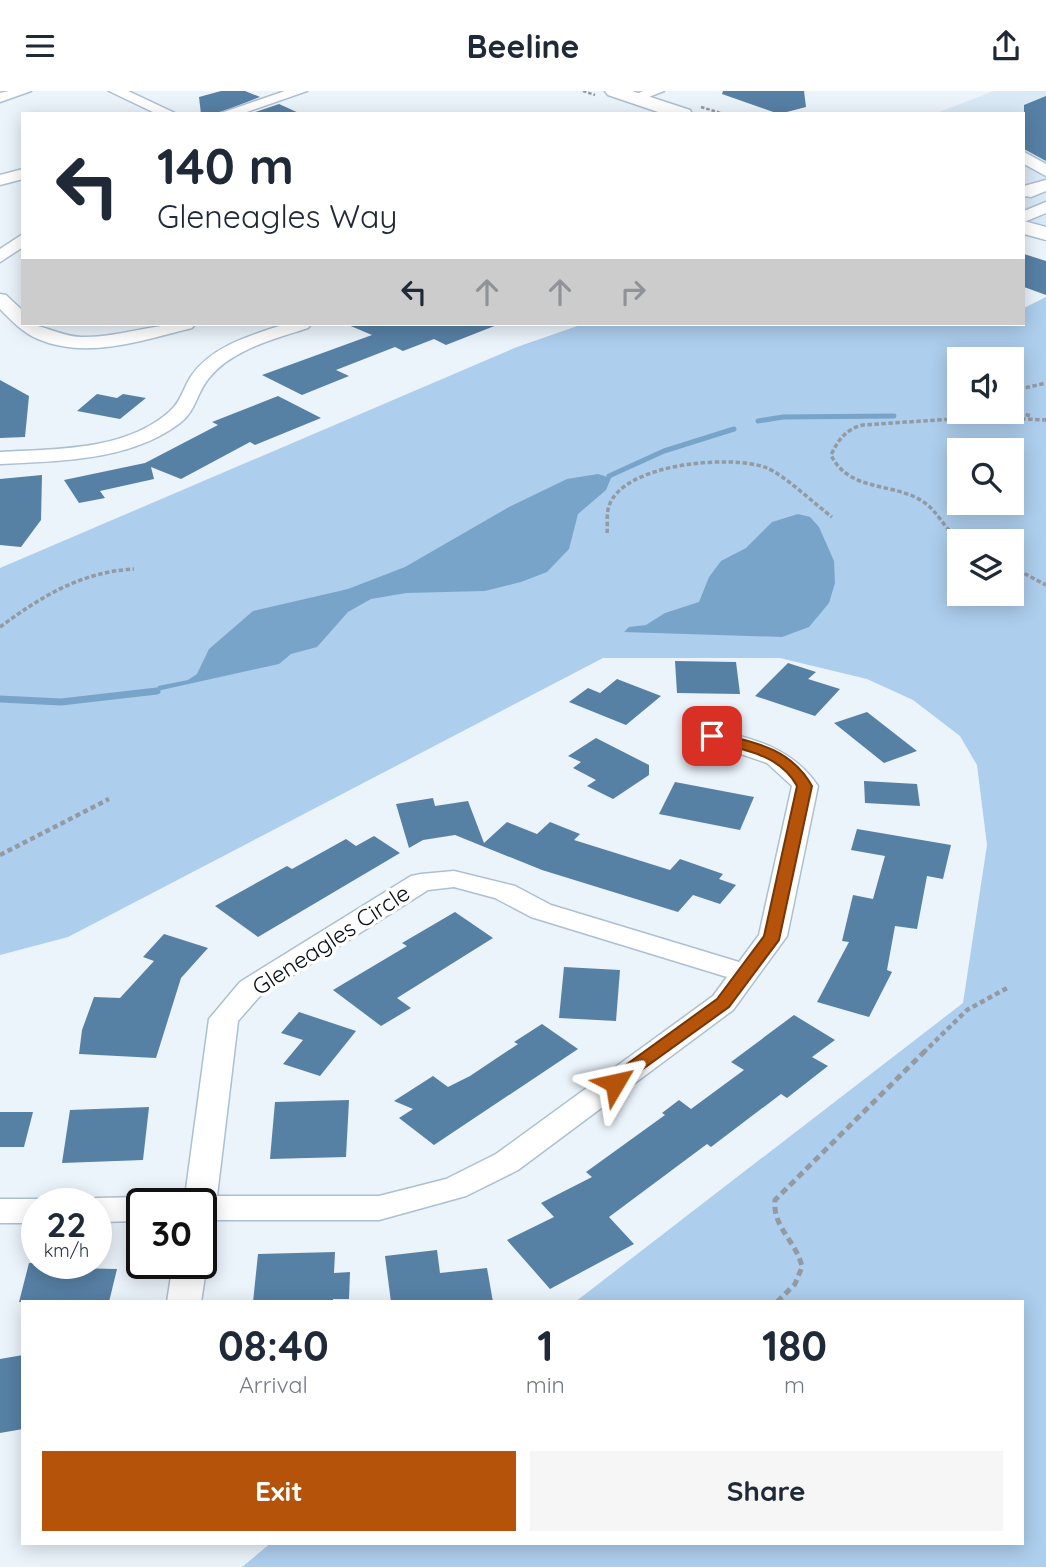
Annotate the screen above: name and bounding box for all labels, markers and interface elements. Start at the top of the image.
text: Beeline [467,26,579,66]
icon: menu [21,27,59,65]
icon: share [987,27,1025,65]
text: 140 m [157,135,294,196]
icon: left [42,140,133,231]
text: Gleneagles Way [157,196,397,236]
icon: left [395,273,433,311]
icon: ahead [468,273,506,311]
icon: ahead [541,273,579,311]
icon: right [614,273,652,311]
map controls [947,347,1024,606]
button: sound [947,347,1024,424]
button: search [947,438,1024,515]
button: layers [947,529,1024,606]
pin [682,706,742,766]
icon: arrive [693,717,731,755]
street label: Gleneagles Circle [246,878,415,1001]
position arrow [578,1046,652,1120]
speed limit sign: 30 [126,1188,217,1279]
text: 22 [47,1202,86,1246]
text: km/h [44,1239,89,1262]
text: 08:40 [218,1319,329,1372]
text: 1 [537,1319,553,1372]
text: 180 [762,1319,827,1372]
text: Arrival [239,1370,308,1399]
text: min [526,1370,565,1399]
text: m [784,1370,805,1399]
button: Exit [42,1451,516,1531]
button: Share [530,1451,1003,1531]

